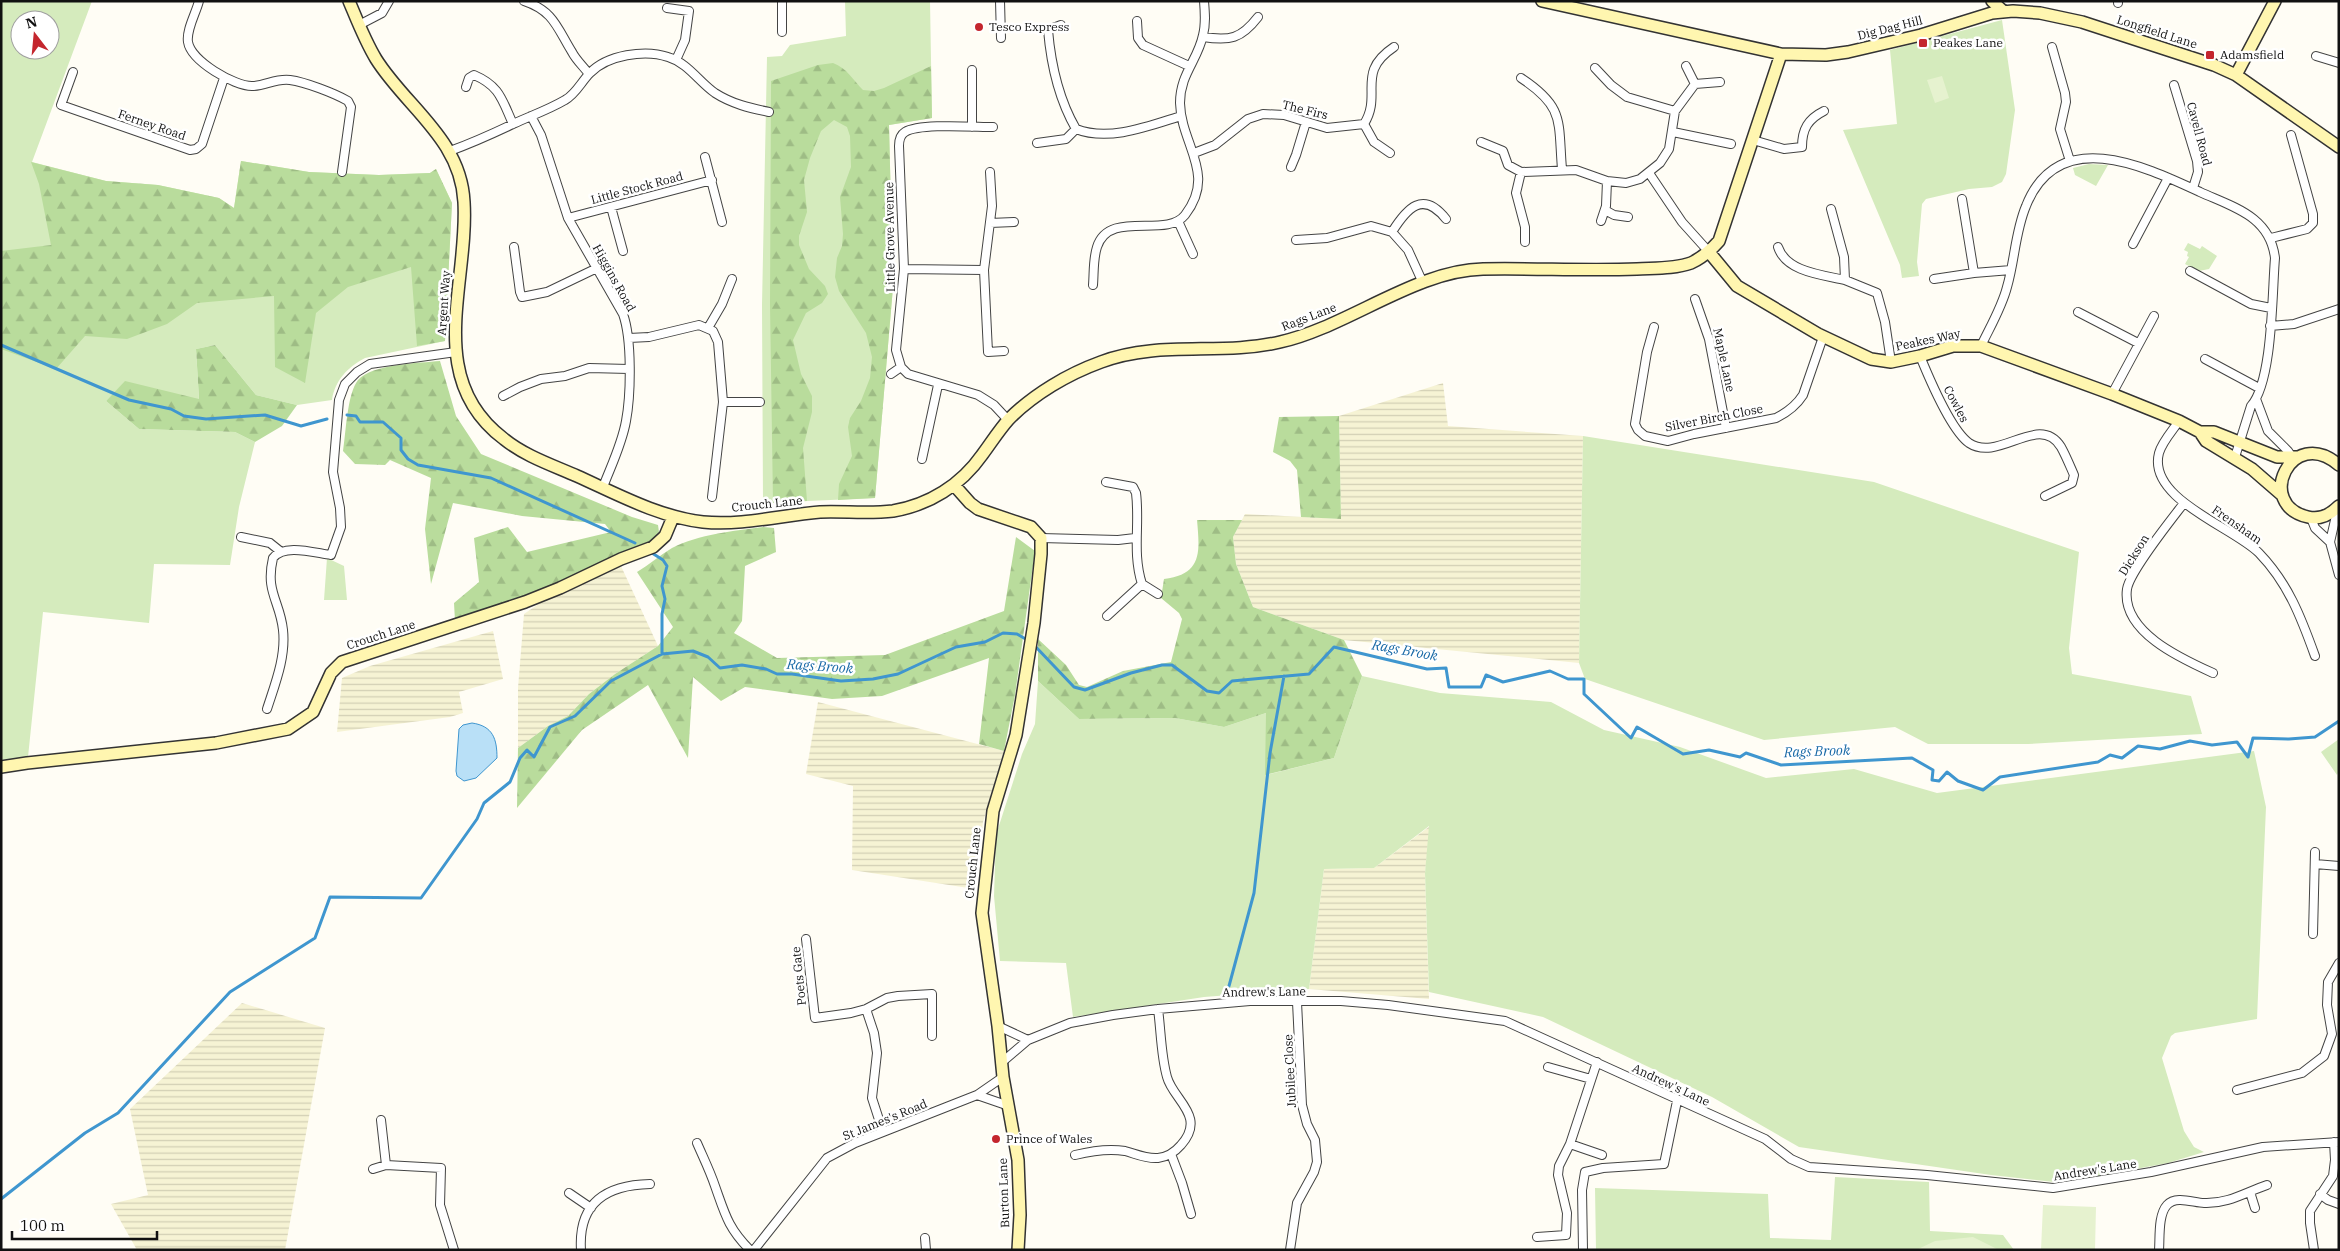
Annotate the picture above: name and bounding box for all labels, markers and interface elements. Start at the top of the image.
north arrow [10,10,60,60]
street label: Longfield Lane [2115,11,2199,52]
text: N [24,12,39,33]
street label: Dig Dag Hill [1856,12,1924,43]
place label: Tesco Express [989,19,1070,34]
marker: Tesco Express [973,21,985,33]
place label: Peakes Lane [1933,35,2003,50]
marker: Peakes Lane [1917,37,1929,49]
place label: Adamsfield [2220,47,2284,62]
marker: Adamsfield [2204,49,2216,61]
street label: The Firs [1281,97,1330,122]
street label: Cavell Road [2184,100,2215,167]
street label: Ferney Road [116,106,188,143]
street label: Little Stock Road [589,168,685,207]
street label: Little Grove Avenue [881,182,898,292]
street label: Higgins Road [590,241,639,314]
street label: Argent Way [434,270,453,336]
street label: Rags Lane [1279,299,1338,334]
street label: Peakes Way [1894,325,1962,354]
street label: Maple Lane [1710,327,1739,393]
street label: Cowles [1941,383,1972,425]
street label: Silver Birch Close [1664,401,1764,434]
street label: Crouch Lane [731,492,803,515]
street label: Frensham [2209,502,2266,548]
street label: Dickson [2115,531,2152,578]
street label: Crouch Lane [345,616,417,653]
water label: Rags Brook [1370,635,1440,665]
water label: Rags Brook [785,655,854,677]
water label: Rags Brook [1782,741,1851,761]
street label: Crouch Lane [961,827,984,899]
street label: Poets Gate [788,946,809,1006]
street label: Andrew's Lane [1222,983,1306,1000]
street label: Jubilee Close [1280,1034,1299,1108]
street label: Andrew's Lane [1630,1060,1712,1109]
street label: St James's Road [840,1096,929,1143]
place label: Prince of Wales [1006,1131,1092,1146]
marker: Prince of Wales [990,1133,1002,1145]
street label: Andrew's Lane [2052,1156,2137,1183]
street label: Burton Lane [995,1158,1012,1228]
scale bar [12,1208,158,1240]
text: 100 m [20,1216,65,1235]

